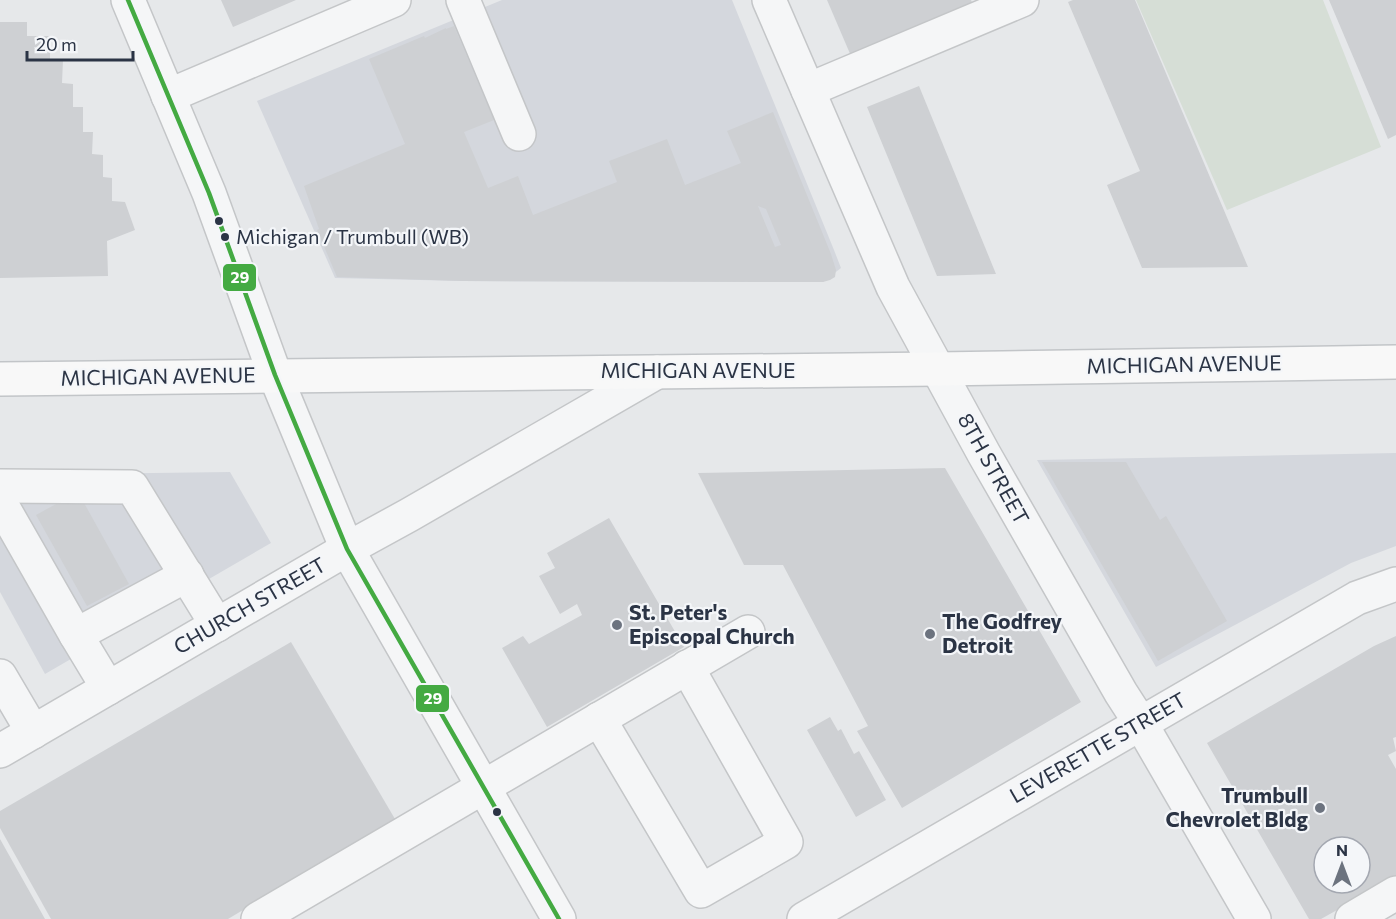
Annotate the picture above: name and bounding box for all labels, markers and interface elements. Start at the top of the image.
scale bar [27,24,134,62]
text: 20 m [36,33,77,55]
unlabelled marker [213,215,225,227]
place label: Michigan / Trumbull (WB) [236,224,469,248]
marker: Michigan / Trumbull (WB) [219,231,231,243]
line badge: 29 [222,263,257,292]
text: 29 [231,267,250,286]
street label: MICHIGAN AVENUE [1086,349,1282,378]
street label: MICHIGAN AVENUE [600,357,796,382]
street label: MICHIGAN AVENUE [60,361,256,390]
street label: 8TH STREET [953,408,1035,528]
street label: CHURCH STREET [169,551,330,658]
place label: St. Peter's Episcopal Church [629,599,795,648]
place label: The Godfrey Detroit [942,608,1063,657]
marker: St. Peter's Episcopal Church [610,618,624,632]
marker: The Godfrey Detroit [923,627,937,641]
line badge: 29 [415,684,450,713]
street label: LEVERETTE STREET [1005,686,1190,807]
text: 29 [424,688,443,707]
place label: Trumbull Chevrolet Bldg [1165,782,1308,831]
marker: Trumbull Chevrolet Bldg [1313,801,1327,815]
unlabelled marker [491,806,503,818]
north arrow [1312,835,1372,895]
text: N [1336,840,1348,859]

